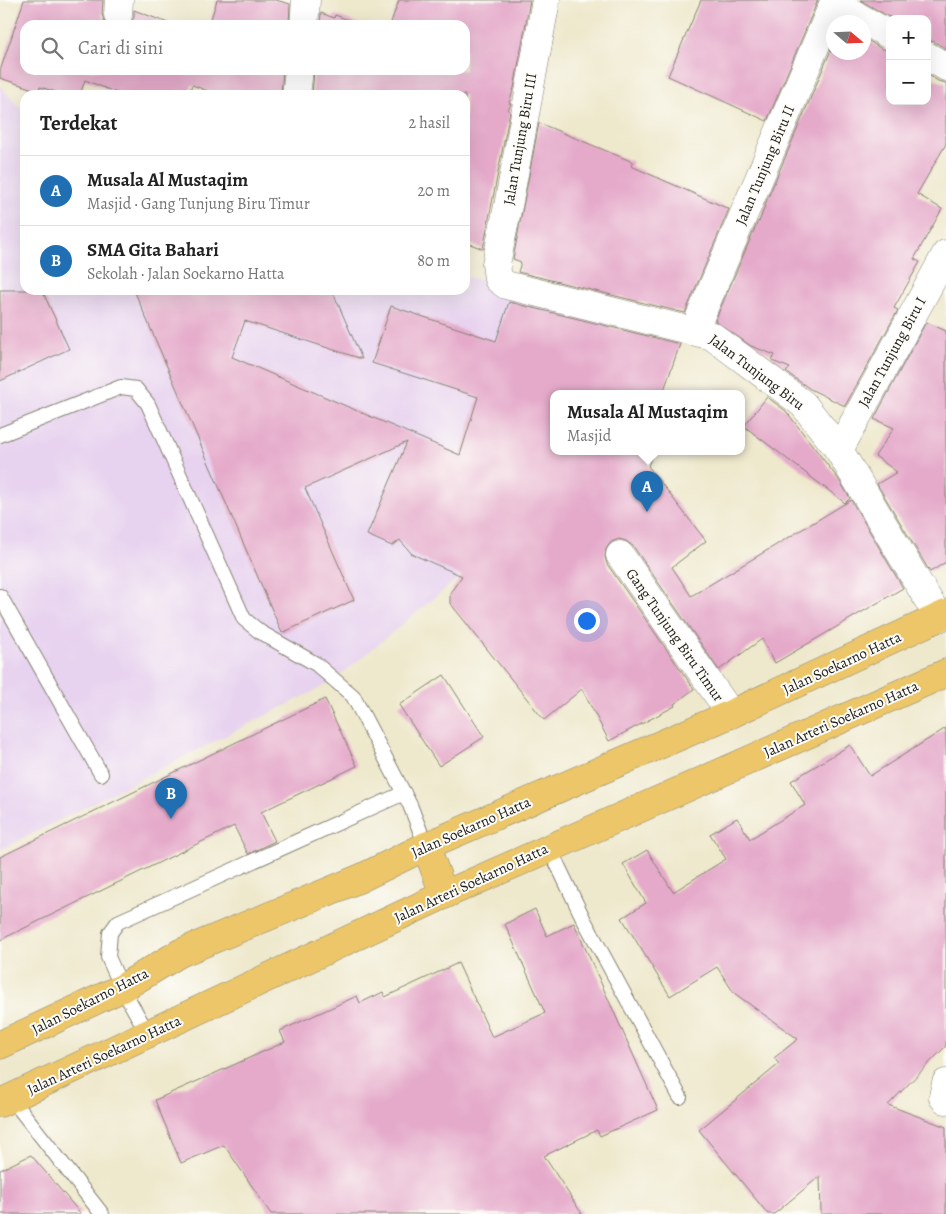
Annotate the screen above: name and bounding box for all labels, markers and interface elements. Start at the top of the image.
north arrow [826,15,871,60]
map controls [886,15,931,105]
button: + [886,15,931,60]
search box [20,20,470,75]
icon: search [38,34,66,62]
text: Cari di sini [78,35,163,61]
button: − [886,60,931,105]
street label: Jalan Tunjung Biru III [499,71,541,207]
street label: Jalan Tunjung Biru II [731,102,799,228]
text: Terdekat [40,109,118,137]
text: 2 hasil [408,112,450,134]
text: Musala Al Mustaqim [87,167,248,193]
text: A [51,180,61,202]
text: 20 m [417,180,450,202]
text: Masjid · Gang Tunjung Biru Timur [87,193,310,215]
text: SMA Gita Bahari [87,237,219,263]
text: B [51,250,61,272]
text: 80 m [417,250,450,272]
text: Sekolah · Jalan Soekarno Hatta [87,263,284,285]
street label: Jalan Tunjung Biru I [853,293,931,411]
street label: Jalan Tunjung Biru [705,329,810,415]
popup [550,390,745,455]
text: Musala Al Mustaqim [567,399,728,425]
text: Masjid [567,425,611,447]
pin: A [631,471,663,512]
street label: Gang Tunjung Biru Timur [621,564,729,706]
your location [574,608,600,634]
street label: Jalan Soekarno Hatta [780,627,904,699]
street label: Jalan Arteri Soekarno Hatta [760,676,922,762]
pin: B [155,778,187,819]
street label: Jalan Soekarno Hatta [408,792,534,862]
street label: Jalan Arteri Soekarno Hatta [391,839,551,927]
street label: Jalan Soekarno Hatta [28,963,152,1039]
street label: Jalan Arteri Soekarno Hatta [24,1011,184,1099]

